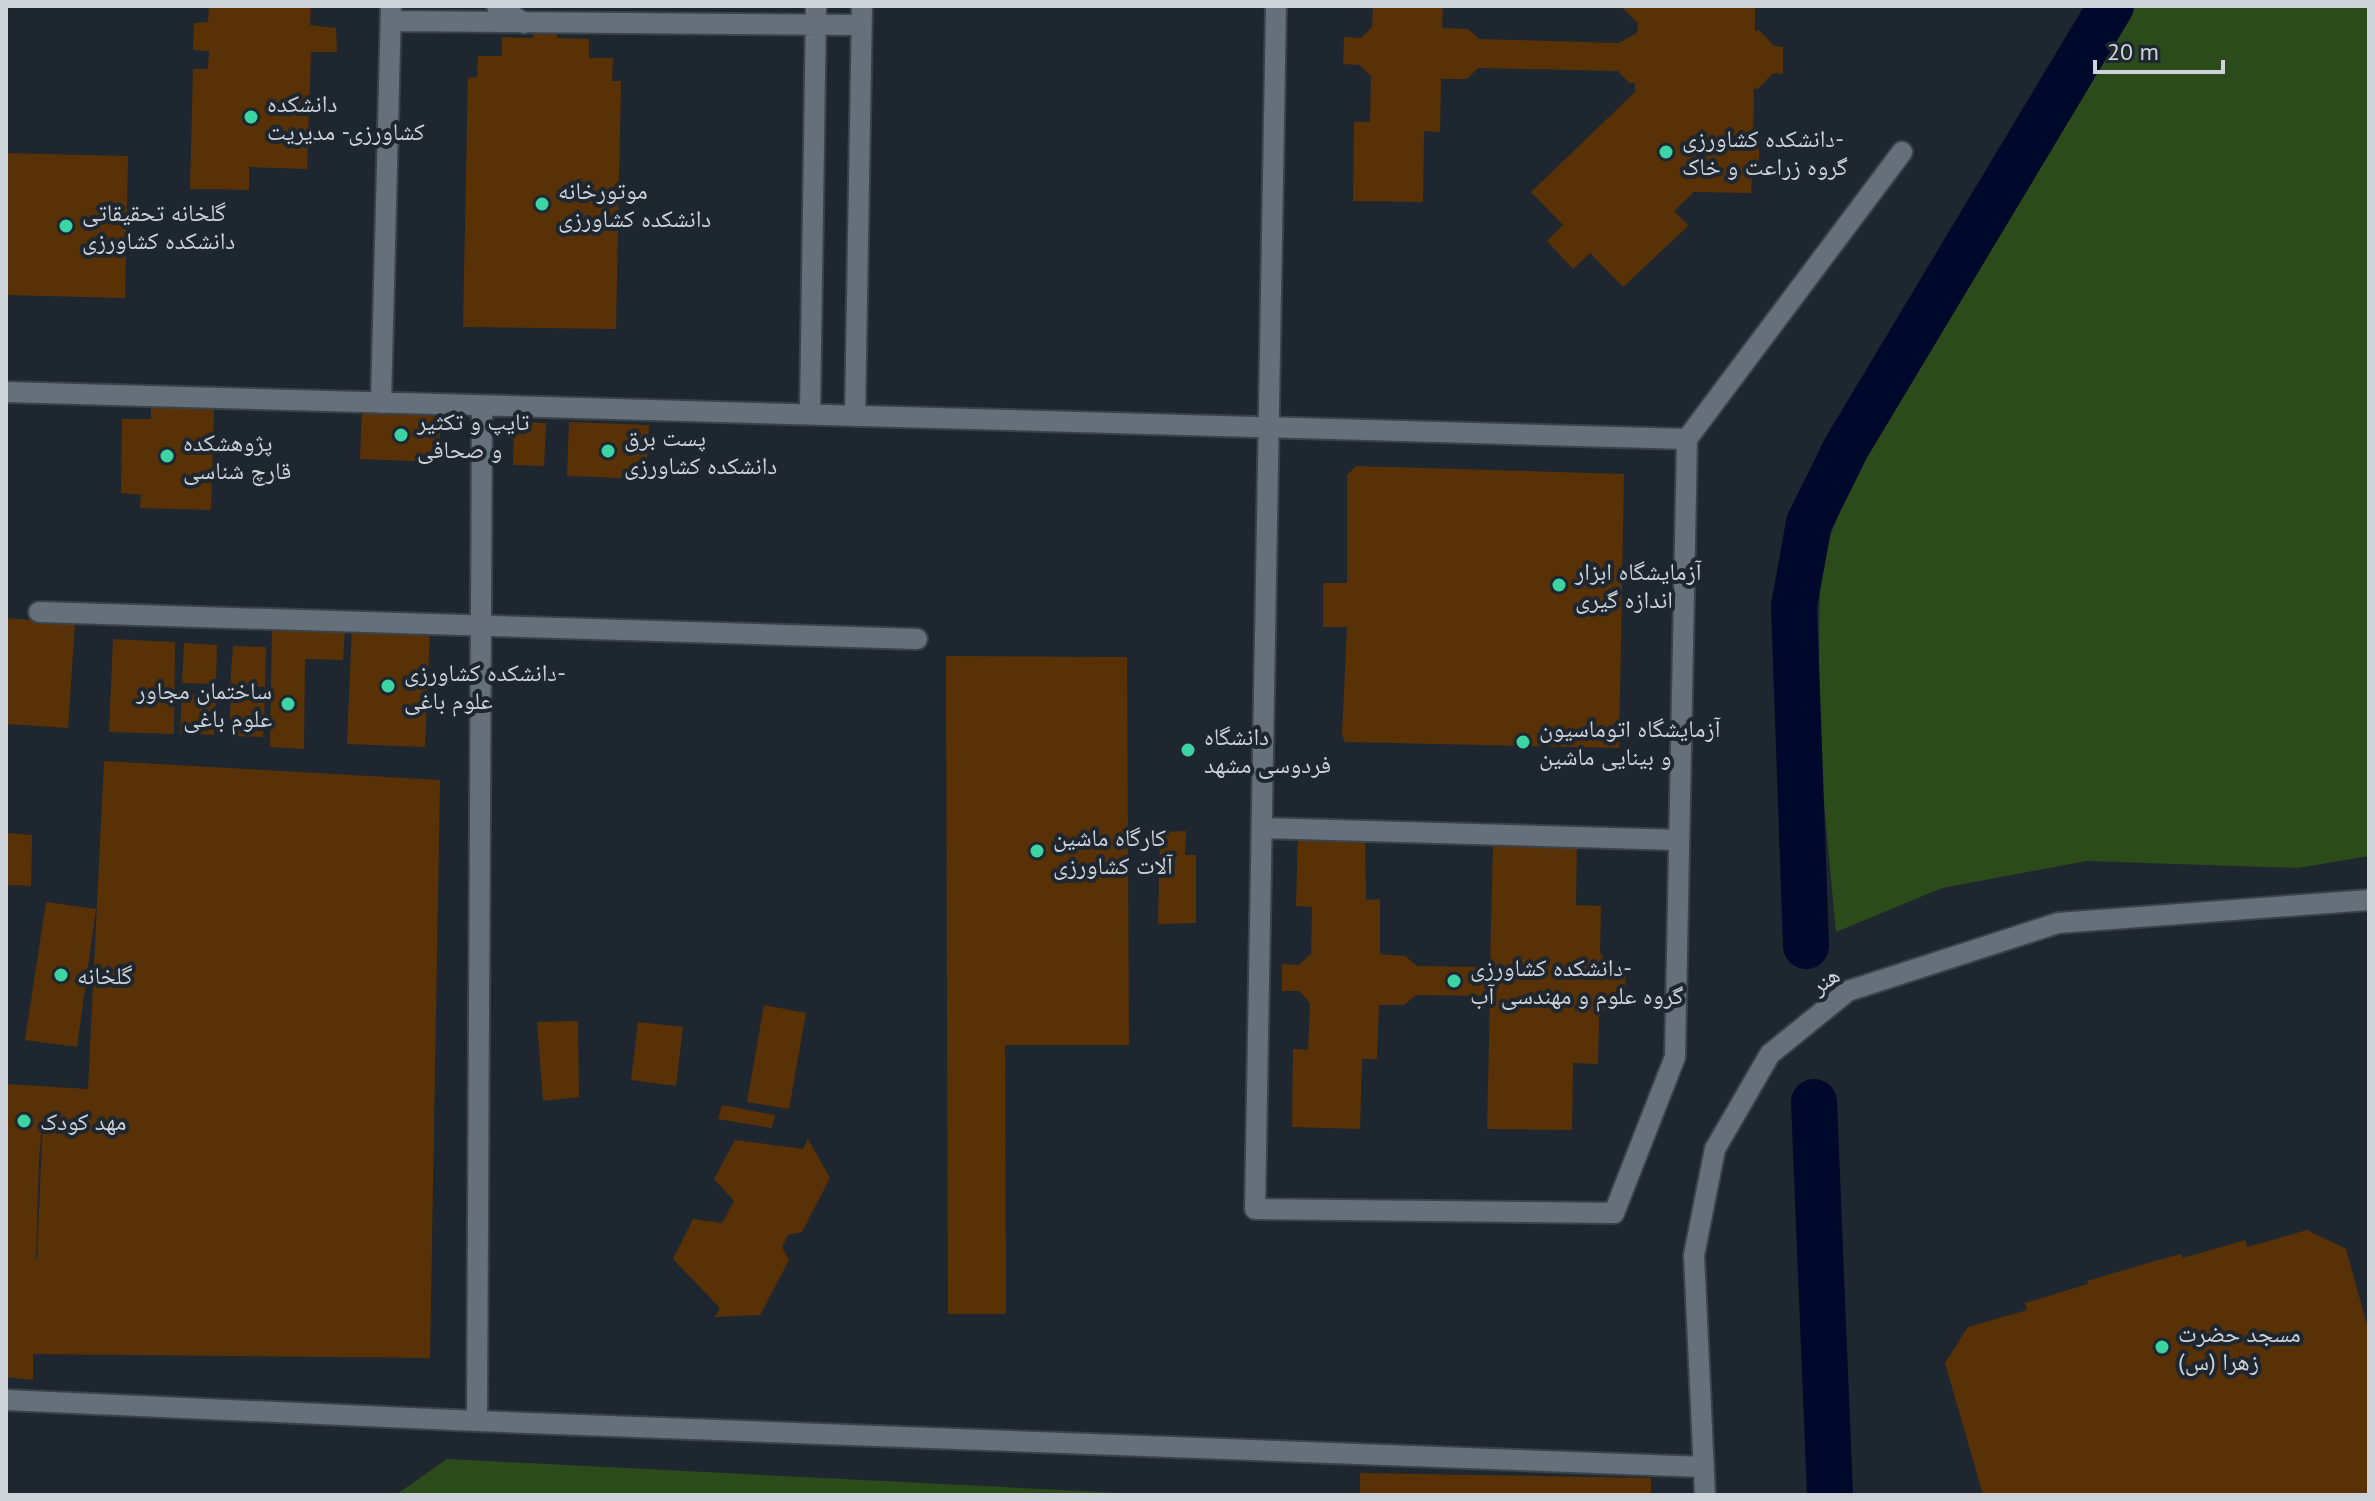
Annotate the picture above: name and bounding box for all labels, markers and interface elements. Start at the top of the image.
scale bar [2095,24,2223,74]
text: 20 m [2107,36,2159,67]
place label: دانشکده کشاورزی- مدیریت [267,88,425,147]
marker: دانشکده کشاورزی- مدیریت [242,108,260,126]
place label: دانشکده کشاورزی- گروه زراعت و خاک [1682,123,1848,182]
marker: دانشکده کشاورزی- گروه زراعت و خاک [1657,143,1675,161]
place label: موتورخانه دانشکده کشاورزی [558,175,711,234]
marker: موتورخانه دانشکده کشاورزی [533,195,551,213]
place label: گلخانه تحقیقاتی دانشکده کشاورزی [82,197,235,256]
marker: گلخانه تحقیقاتی دانشکده کشاورزی [57,217,75,235]
place label: تایپ و تکثیر و صحافی [416,406,529,465]
place label: پست برق دانشکده کشاورزی [624,422,777,481]
marker: تایپ و تکثیر و صحافی [392,426,410,444]
place label: پژوهشکده قارچ شناسی [183,427,291,486]
marker: پست برق دانشکده کشاورزی [599,442,617,460]
marker: پژوهشکده قارچ شناسی [158,447,176,465]
place label: آزمایشگاه ابزار اندازه گیری [1574,556,1702,615]
marker: آزمایشگاه ابزار اندازه گیری [1550,576,1568,594]
place label: دانشکده کشاورزی- علوم باغی [404,657,566,717]
place label: ساختمان مجاور علوم باغی [135,675,272,735]
marker: دانشکده کشاورزی- علوم باغی [379,677,397,695]
marker: ساختمان مجاور علوم باغی [279,695,297,713]
place label: آزمایشگاه اتوماسیون و بینایی ماشین [1539,713,1721,772]
place label: دانشگاه فردوسی مشهد [1204,721,1331,780]
marker: آزمایشگاه اتوماسیون و بینایی ماشین [1514,733,1532,751]
marker: دانشگاه فردوسی مشهد [1179,741,1197,759]
place label: کارگاه ماشین آلات کشاورزی [1053,822,1174,881]
marker: کارگاه ماشین آلات کشاورزی [1028,842,1046,860]
place label: دانشکده کشاورزی- گروه علوم و مهندسی آب [1470,952,1684,1012]
street label: هنر [1804,959,1846,1001]
place label: گلخانه [77,960,132,991]
marker: گلخانه [52,966,70,984]
marker: دانشکده کشاورزی- گروه علوم و مهندسی آب [1445,972,1463,990]
place label: مهد کودک [40,1106,126,1137]
marker: مهد کودک [15,1112,33,1130]
place label: مسجد حضرت زهرا (س) [2178,1318,2301,1377]
marker: مسجد حضرت زهرا (س) [2153,1338,2171,1356]

